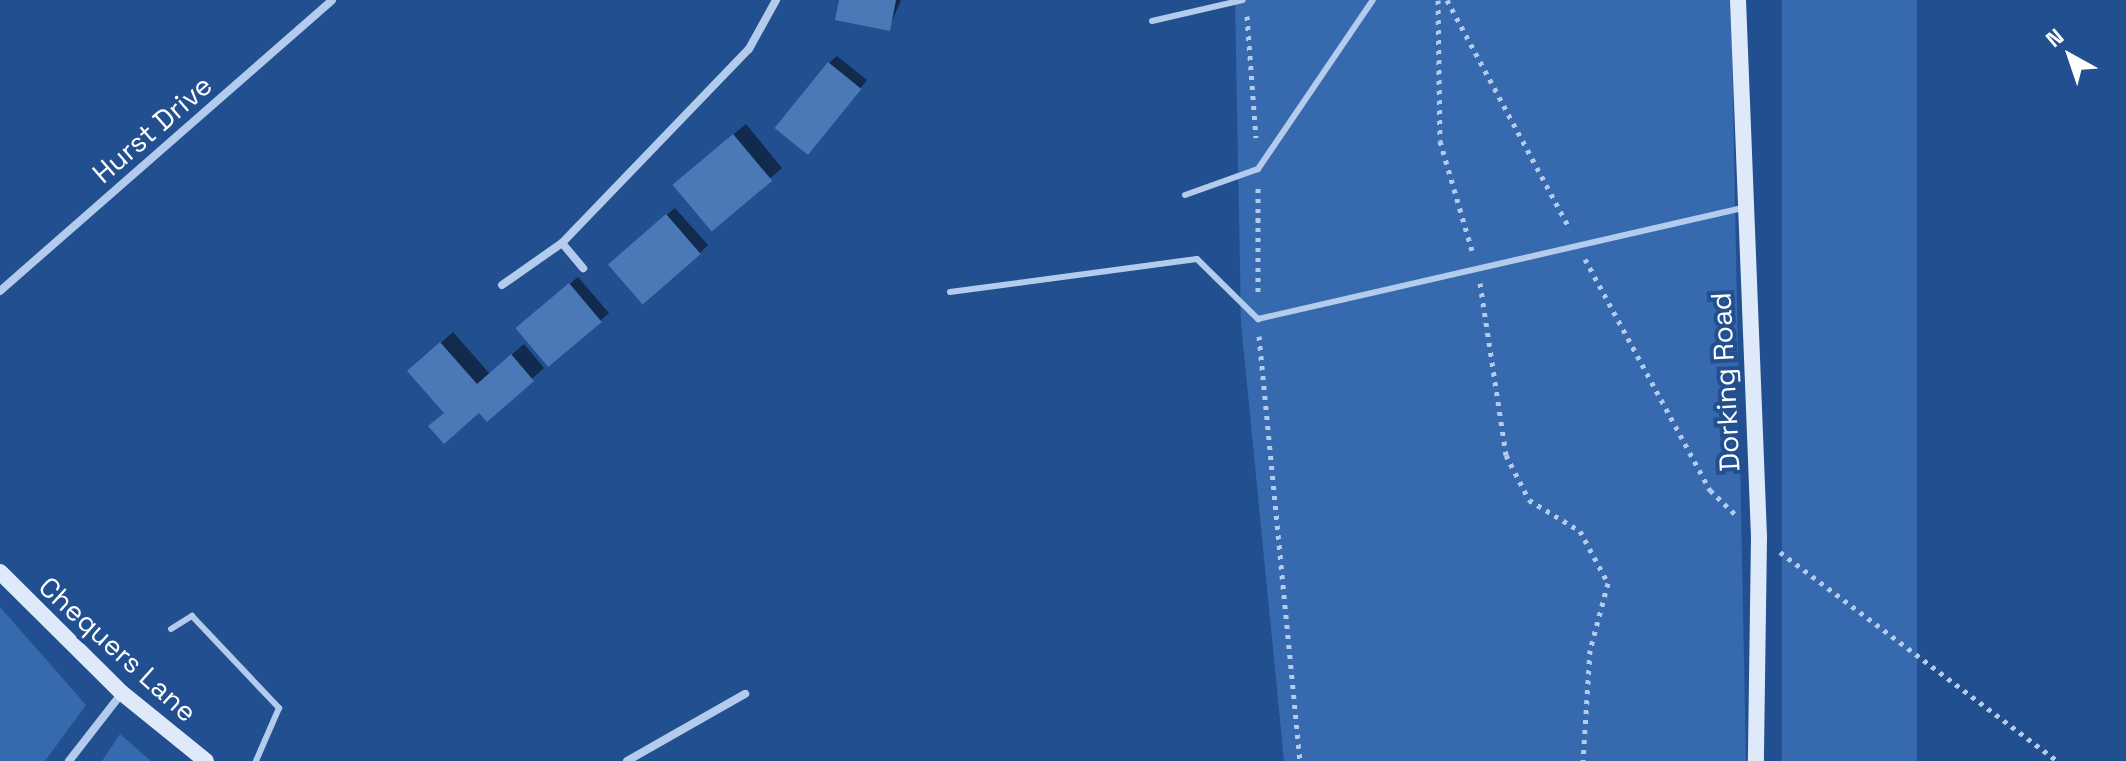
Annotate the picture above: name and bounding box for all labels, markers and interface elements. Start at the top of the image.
north arrow [2030,16,2110,96]
text: N [2040,22,2069,53]
street label: Hurst Drive [85,68,219,190]
street label: Dorking Road [1704,292,1746,472]
street label: Chequers Lane [32,569,204,729]

